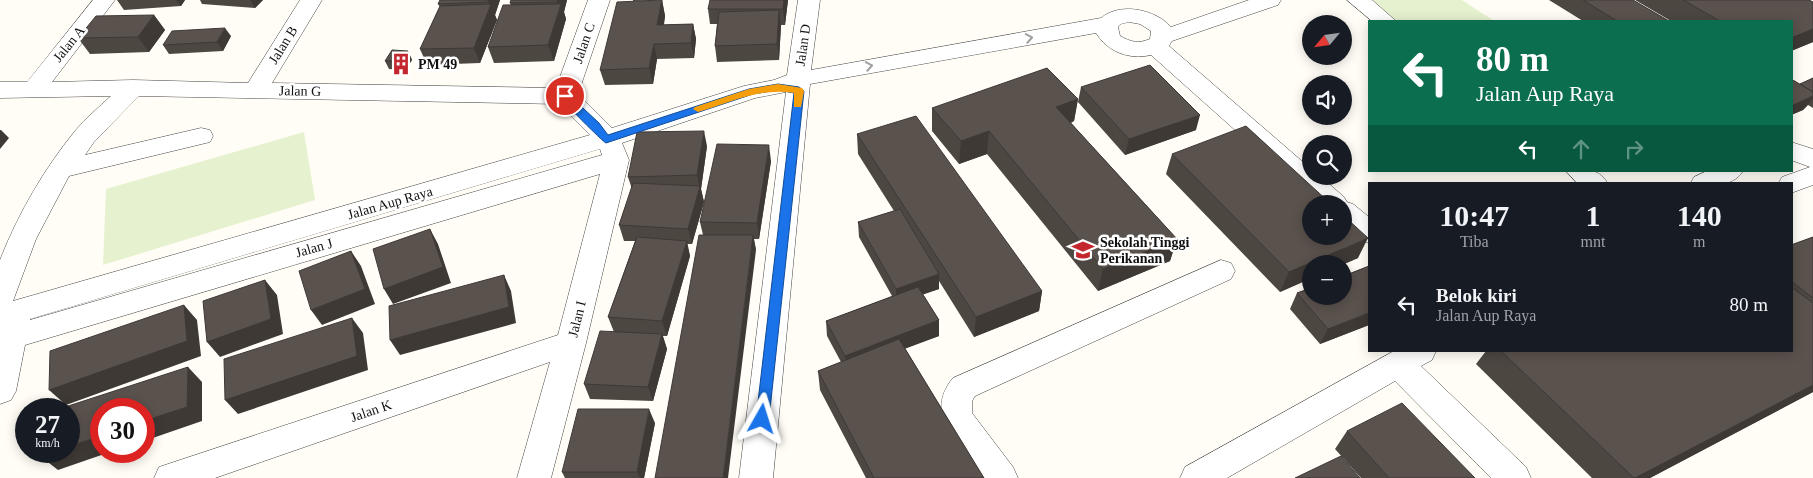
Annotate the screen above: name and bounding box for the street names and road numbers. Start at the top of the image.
street label: Jalan C [570,21,598,65]
street label: Jalan A [50,22,88,65]
street label: Jalan B [266,23,300,67]
street label: Jalan D [793,23,813,67]
street label: Jalan G [279,83,321,99]
street label: Jalan Aup Raya [346,183,435,222]
street label: Jalan J [294,235,335,260]
street label: Jalan I [565,299,589,339]
street label: Jalan K [349,397,393,425]

